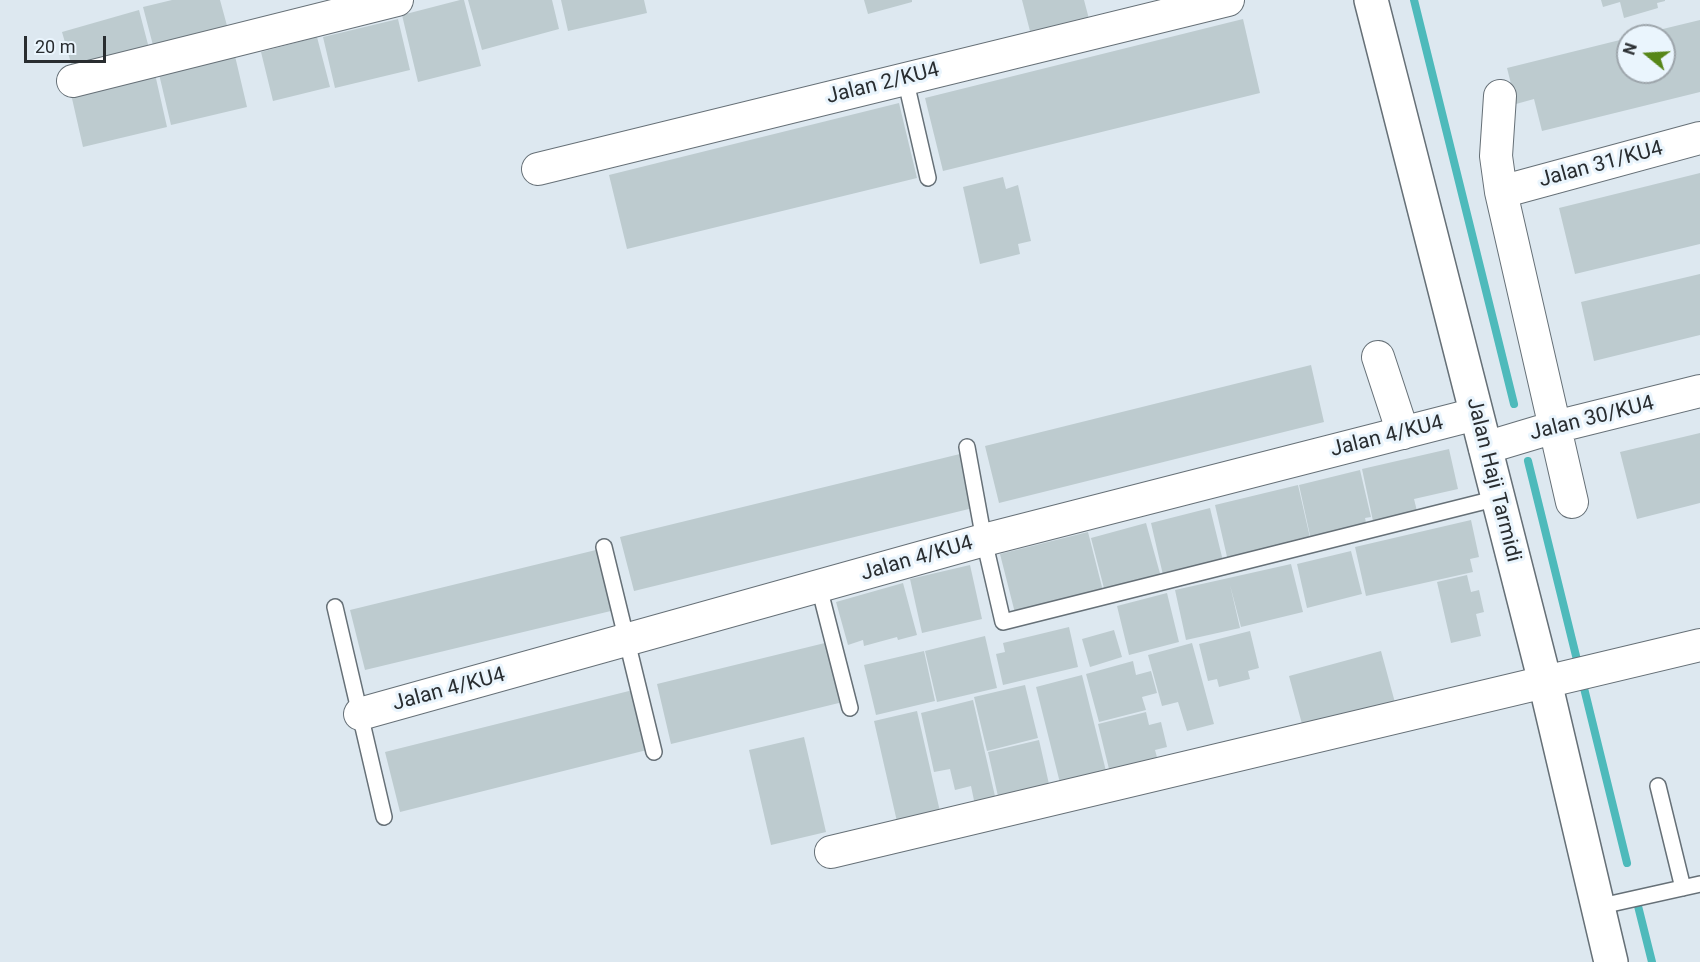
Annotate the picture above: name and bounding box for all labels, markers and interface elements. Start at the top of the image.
scale bar [27,24,110,62]
north arrow [1616,24,1676,84]
text: 20 m [35,36,75,57]
text: N [1620,41,1641,57]
street label: Jalan 2/KU4 [824,58,942,110]
street label: Jalan 31/KU4 [1536,136,1666,194]
street label: Jalan 30/KU4 [1527,391,1657,447]
street label: Jalan Haji Tarmidi [1460,395,1526,565]
street label: Jalan 4/KU4 [1328,411,1446,463]
street label: Jalan 4/KU4 [858,531,976,587]
street label: Jalan 4/KU4 [390,663,508,717]

